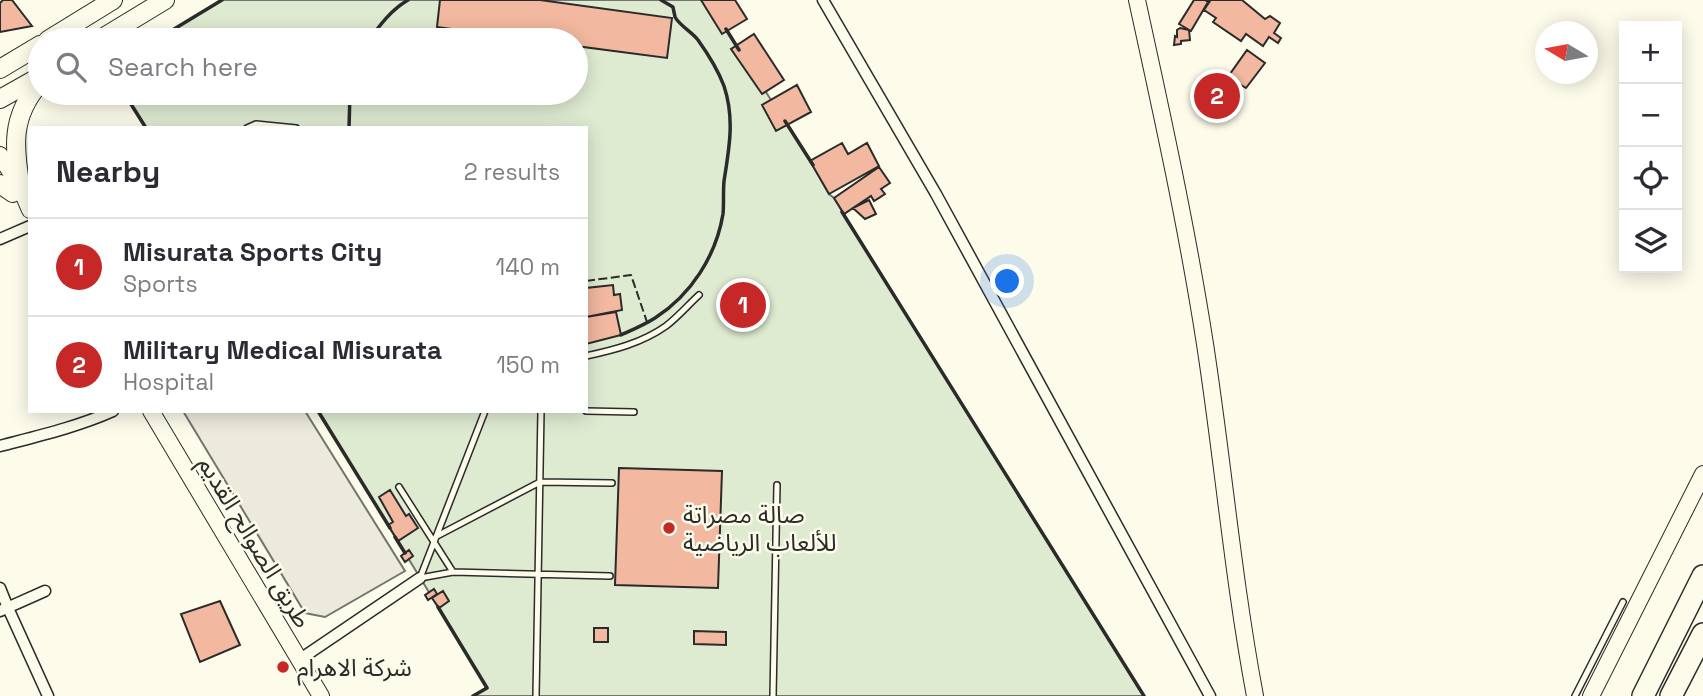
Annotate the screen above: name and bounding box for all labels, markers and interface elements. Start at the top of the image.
north arrow [1535,21,1598,84]
map controls [1619,21,1682,273]
button: + [1619,21,1682,84]
search box [28,28,588,105]
icon: search [52,48,90,86]
text: Search here [108,50,258,84]
pin: 2 [1194,70,1240,122]
button: − [1619,84,1682,147]
button: locate [1619,147,1682,210]
text: Nearby [56,152,160,191]
text: 2 results [464,157,560,187]
button: layers [1619,210,1682,273]
text: Misurata Sports City [123,235,382,269]
text: 1 [74,252,84,282]
text: 140 m [496,252,560,282]
your location [990,264,1024,298]
text: Sports [123,269,198,299]
pin: 1 [720,279,766,331]
text: Military Medical Misurata [123,333,442,367]
text: 2 [72,350,86,380]
text: 150 m [496,350,560,380]
text: Hospital [123,367,214,397]
street label: طريق الصوالح القديم [190,451,318,634]
place label: صالة مصراتة للألعاب الرياضية [683,499,837,558]
marker: صالة مصراتة للألعاب الرياضية [661,520,677,536]
place label: شركة الاهرام [297,652,412,686]
marker: شركة الاهرام [275,659,291,675]

